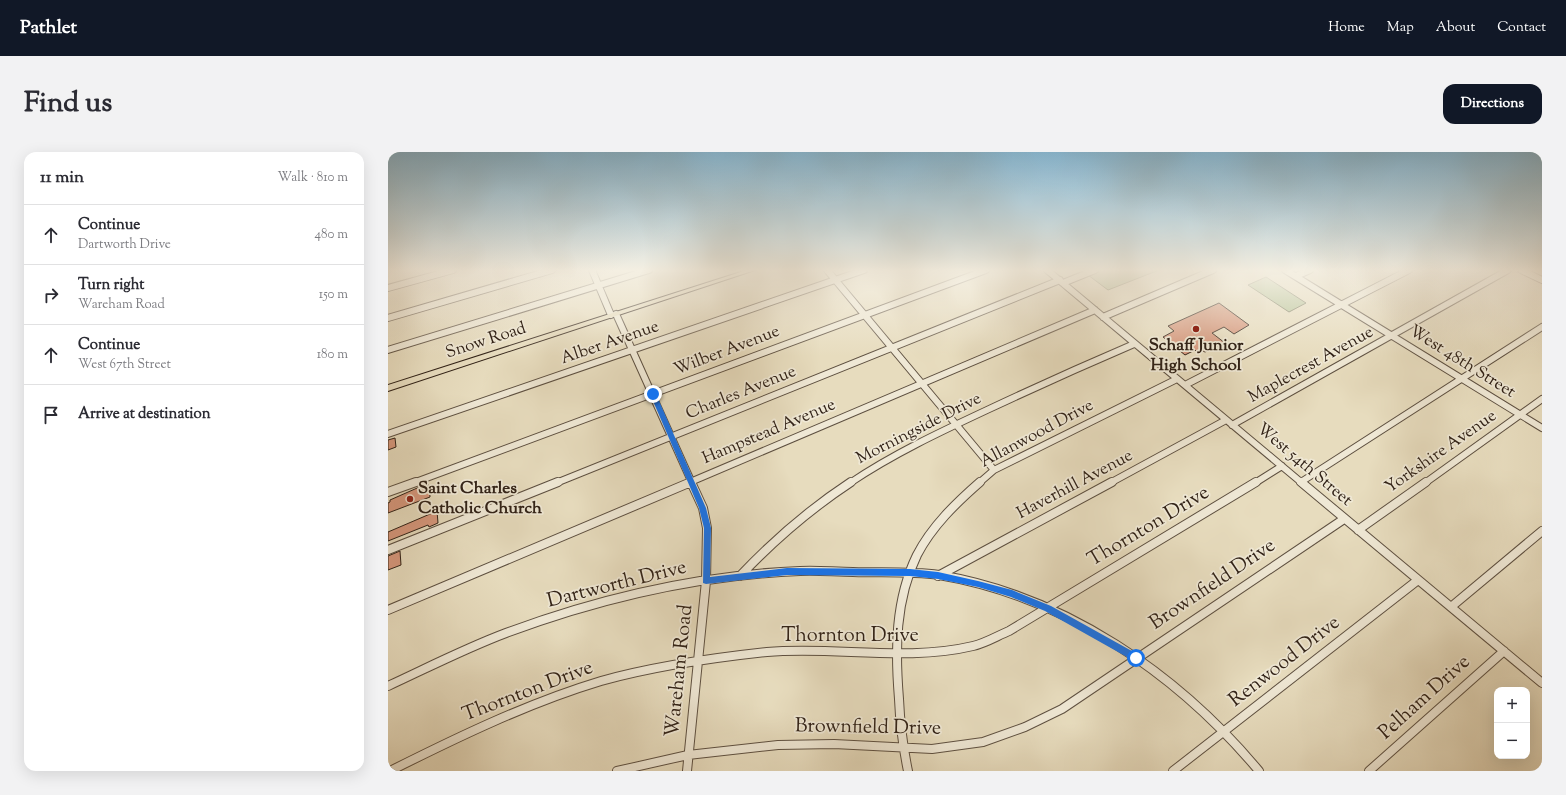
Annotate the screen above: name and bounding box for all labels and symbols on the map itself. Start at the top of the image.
street label: Alber Avenue [558,315,663,371]
street label: Snow Road [443,317,530,365]
street label: Wilber Avenue [671,320,783,382]
street label: West 48th Street [1404,320,1520,405]
street label: Maplecrest Avenue [1244,321,1378,409]
marker: Schaff Junior High School [1191,324,1201,334]
place label: Schaff Junior High School [1149,334,1244,378]
street label: Charles Avenue [682,360,800,426]
route end [644,385,662,403]
street label: Morningside Drive [852,387,986,471]
street label: Hampstead Avenue [699,393,839,471]
street label: Allanwood Drive [976,394,1098,474]
street label: Yorkshire Avenue [1380,404,1502,500]
street label: West 54th Street [1251,418,1357,512]
street label: Haverhill Avenue [1013,444,1137,526]
place label: Saint Charles Catholic Church [418,477,542,521]
street label: Thornton Drive [1083,479,1215,575]
marker: Saint Charles Catholic Church [405,494,415,504]
street label: Brownfield Drive [1144,532,1282,638]
street label: Dartworth Drive [544,554,690,616]
street label: Wareham Road [659,603,701,739]
street label: Renwood Drive [1223,609,1347,715]
street label: Thornton Drive [781,622,919,651]
route start [1127,649,1145,667]
street label: Pelham Drive [1373,649,1477,747]
street label: Thornton Drive [459,654,597,730]
street label: Brownfield Drive [795,712,941,744]

